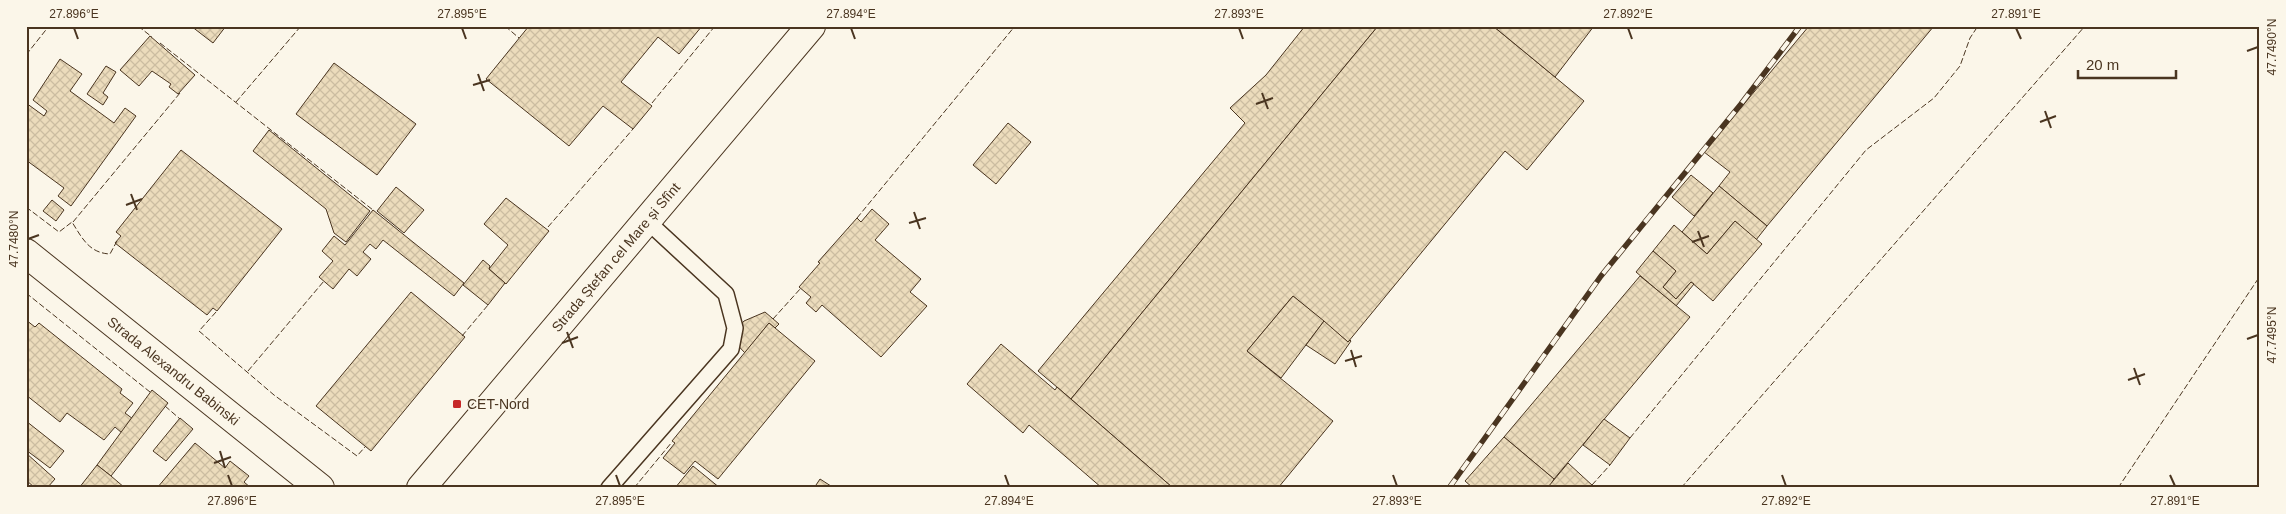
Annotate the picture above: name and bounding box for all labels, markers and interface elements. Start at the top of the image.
text: 27.896°E [49,7,99,21]
text: 27.895°E [437,7,487,21]
text: 27.894°E [826,7,876,21]
text: 27.893°E [1214,7,1264,21]
text: 27.892°E [1603,7,1653,21]
text: 27.891°E [1991,7,2041,21]
text: 47.7490°N [2265,19,2279,75]
scale bar [2078,48,2176,80]
text: 20 m [2086,56,2119,73]
street label: Strada Ștefan cel Mare și Sfînt [548,179,683,335]
text: 47.7480°N [7,211,21,267]
text: 47.7495°N [2265,307,2279,363]
street label: Strada Alexandru Babinski [104,313,243,429]
place label: CET-Nord [467,396,529,412]
marker: CET-Nord [451,398,463,410]
text: 27.896°E [207,494,257,508]
text: 27.895°E [595,494,645,508]
text: 27.894°E [984,494,1034,508]
text: 27.893°E [1372,494,1422,508]
text: 27.892°E [1761,494,1811,508]
text: 27.891°E [2150,494,2200,508]

